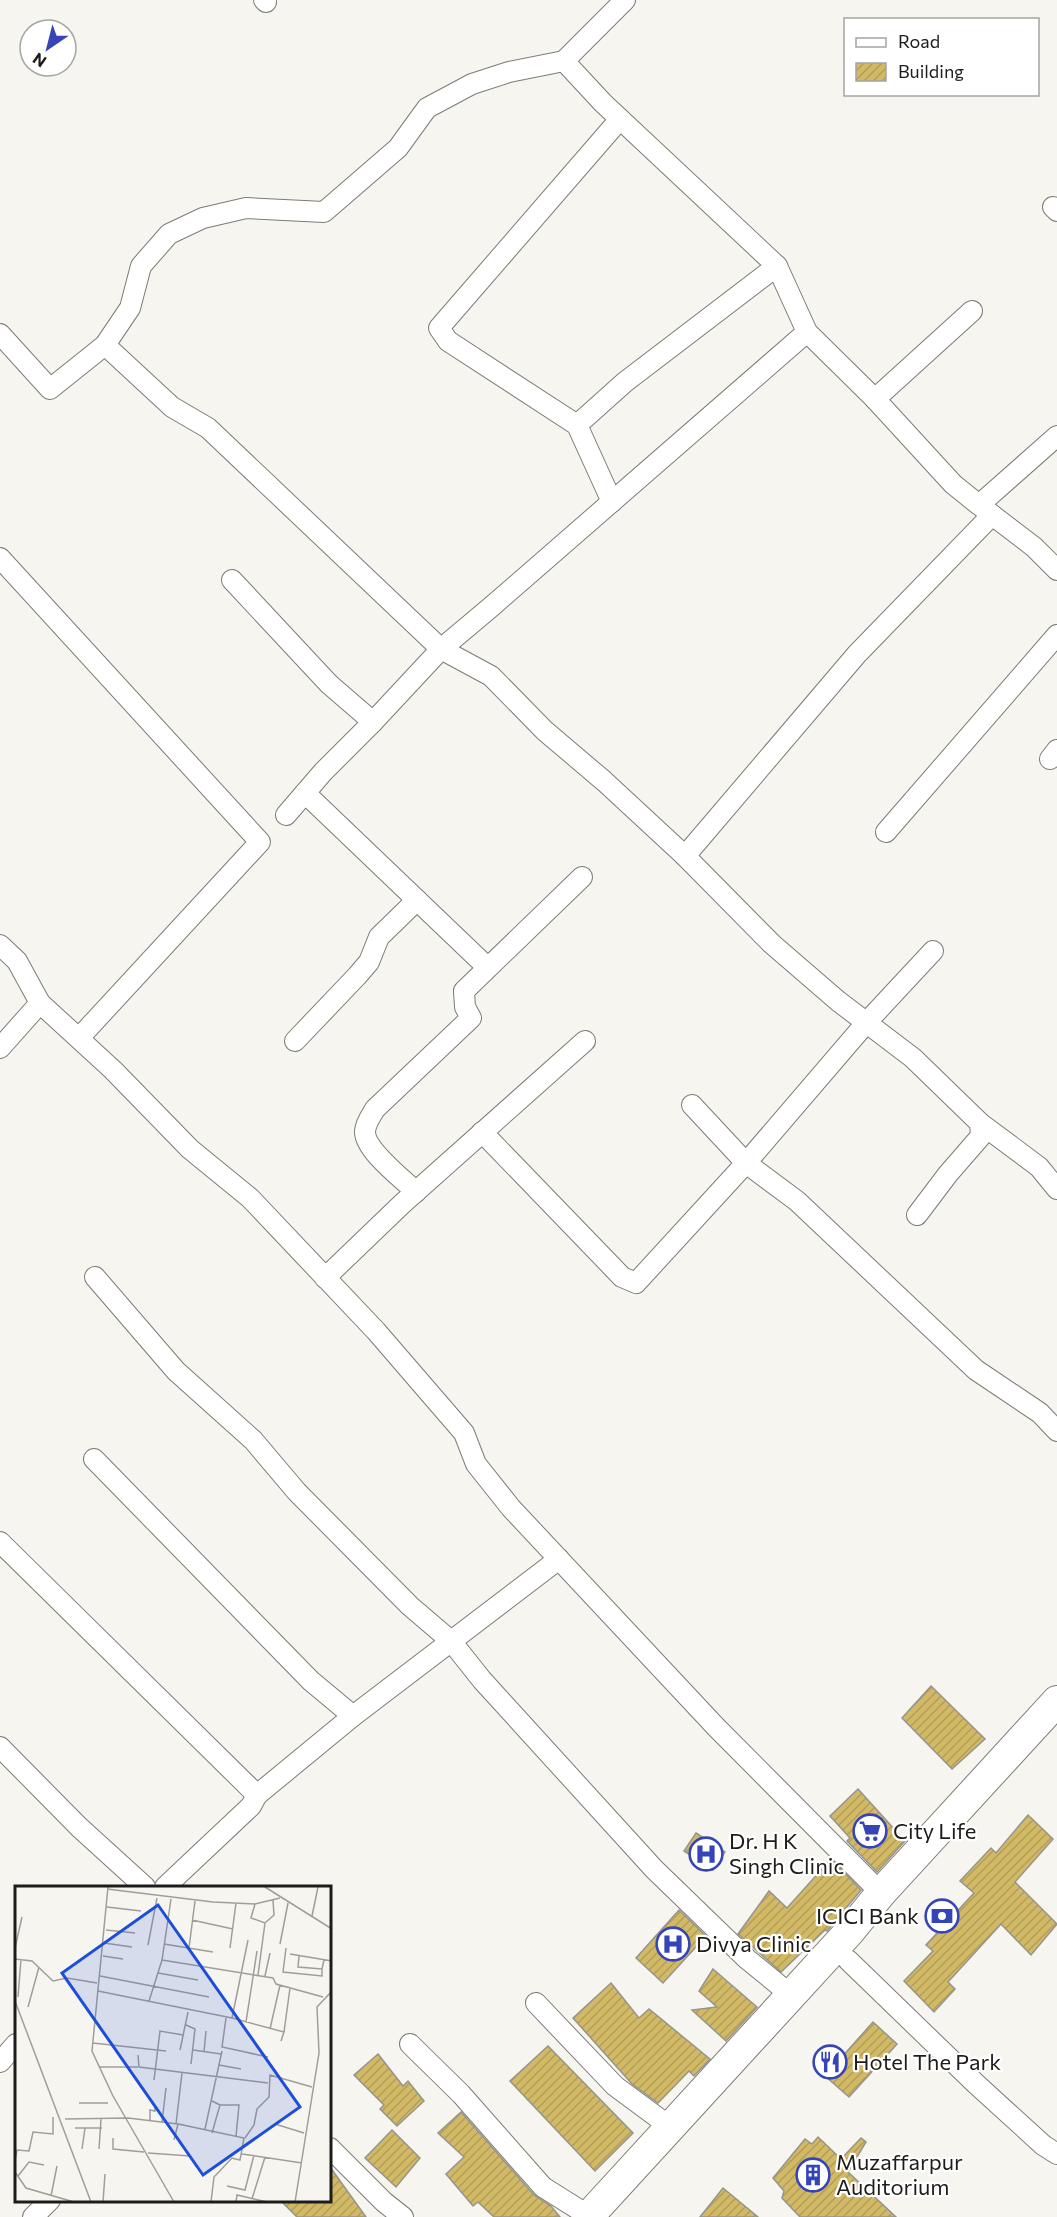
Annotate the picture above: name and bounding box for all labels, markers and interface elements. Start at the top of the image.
north arrow [18,18,78,78]
legend [844,18,1039,96]
text: Road [898,30,940,52]
text: N [29,49,49,72]
text: Building [898,60,964,82]
supermarket icon: City Life [852,1813,888,1849]
place label: City Life [893,1817,976,1844]
place label: Dr. H K Singh Clinic [729,1827,844,1879]
hospital icon: Dr. H K Singh Clinic [688,1836,724,1872]
inset map [15,1886,332,2202]
bank icon: ICICI Bank [924,1898,960,1934]
place label: ICICI Bank [816,1902,919,1929]
hospital icon: Divya Clinic [655,1926,691,1962]
place label: Divya Clinic [696,1930,811,1957]
restaurant icon: Hotel The Park [812,2044,848,2080]
place label: Hotel The Park [853,2048,1001,2075]
place label: Muzaffarpur Auditorium [836,2148,963,2200]
building icon: Muzaffarpur Auditorium [795,2157,831,2193]

